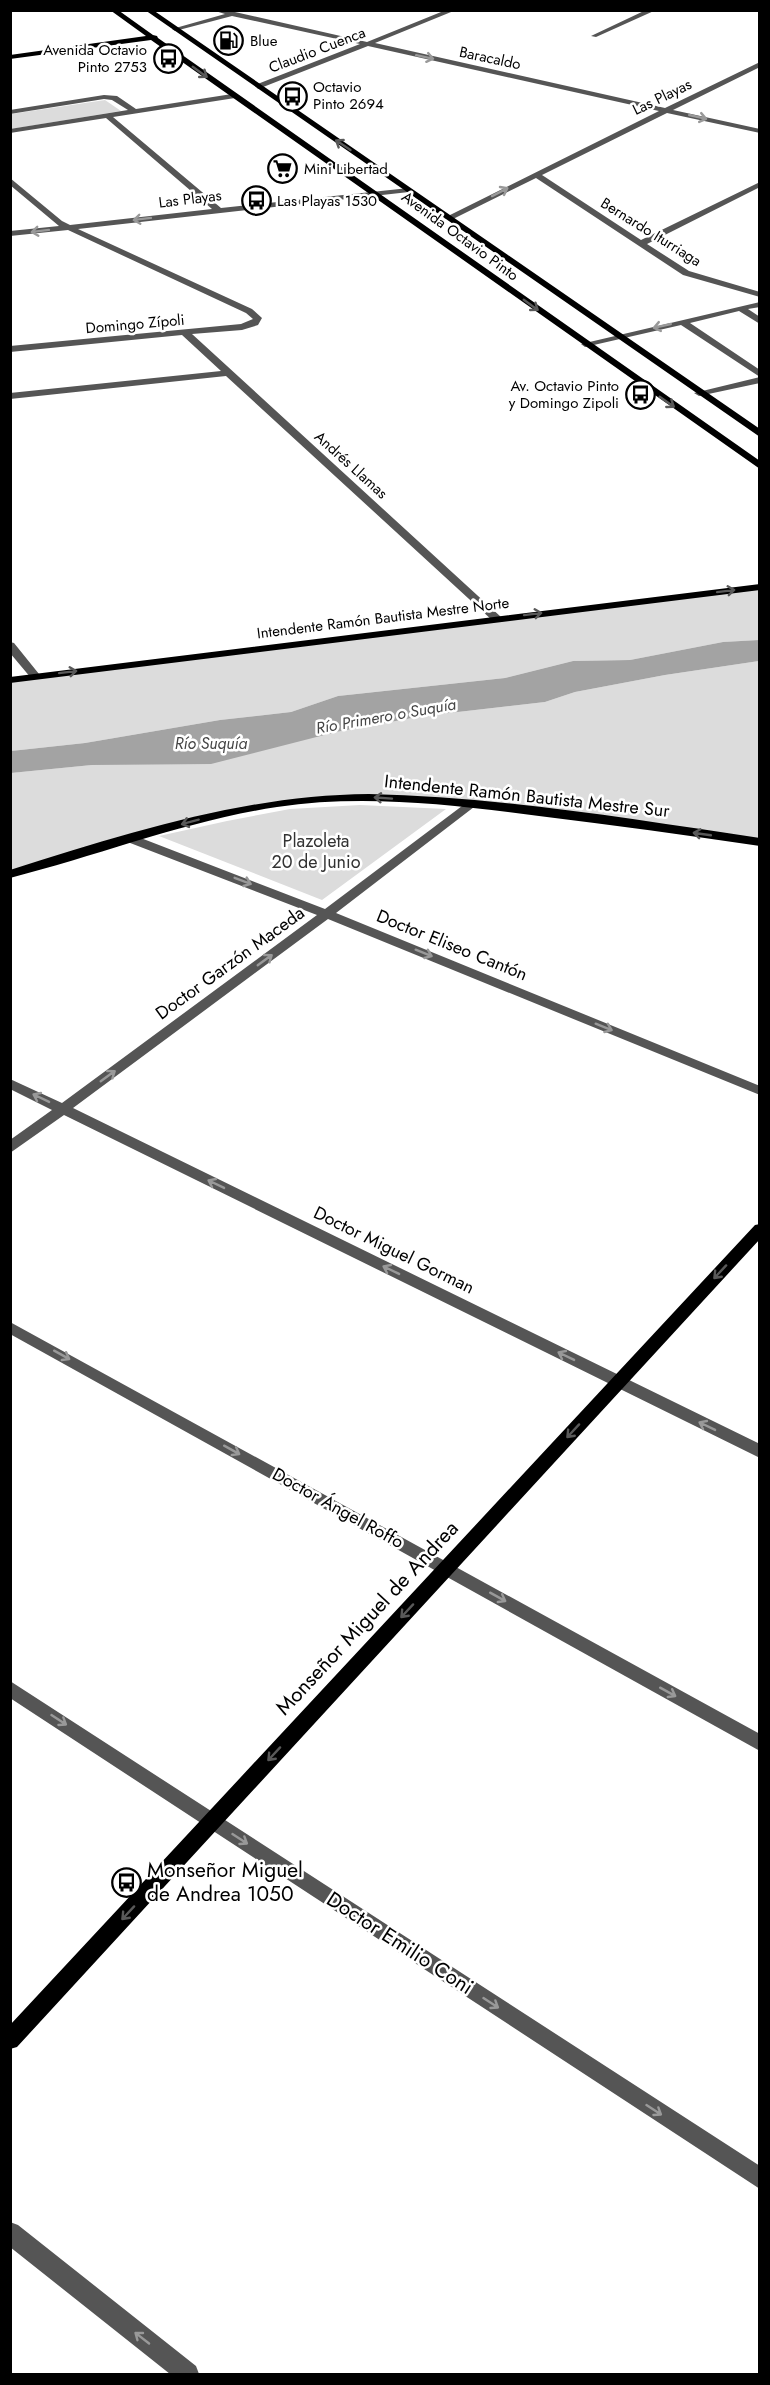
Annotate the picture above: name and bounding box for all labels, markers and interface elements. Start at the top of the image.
street label: Claudio Cuenca [265,21,369,79]
fuel station icon: Blue [213,25,245,57]
place label: Blue [250,30,278,52]
place label: Avenida Octavio Pinto 2753 [43,39,147,78]
street label: Baracaldo [457,41,523,75]
bus stop icon: Avenida Octavio Pinto 2753 [152,43,184,75]
one-way arrow [415,52,434,64]
one-way arrow [191,66,207,78]
street label: Las Playas [629,73,695,121]
place label: Octavio Pinto 2694 [313,76,384,115]
bus stop icon: Octavio Pinto 2694 [276,80,308,112]
one-way arrow [688,111,707,123]
one-way arrow [336,139,352,151]
supermarket icon: Mini Libertad [267,153,299,185]
place label: Mini Libertad [304,158,388,180]
street label: Las Playas [157,184,223,214]
bus stop icon: Las Playas 1530 [240,185,272,217]
one-way arrow [491,185,509,197]
street label: Avenida Octavio Pinto [397,186,523,286]
place label: Las Playas 1530 [277,190,377,212]
street label: Bernardo Iturriaga [596,192,706,272]
one-way arrow [133,213,152,224]
one-way arrow [30,225,50,236]
one-way arrow [522,299,538,311]
street label: Domingo Zípoli [85,309,185,339]
one-way arrow [652,321,671,333]
place label: Av. Octavio Pinto y Domingo Zipoli [509,375,619,414]
bus stop icon: Av. Octavio Pinto y Domingo Zipoli [624,379,656,411]
one-way arrow [659,396,675,408]
street label: Andrés Llamas [309,426,393,504]
one-way arrow [716,585,736,596]
street label: Intendente Ramón Bautista Mestre Norte [256,592,511,644]
one-way arrow [522,609,542,620]
one-way arrow [58,666,78,677]
water label: Río Primero o Suquía [314,692,458,740]
water label: Río Suquía [175,732,247,755]
street label: Intendente Ramón Bautista Mestre Sur [383,768,672,824]
one-way arrow [373,793,393,804]
one-way arrow [181,816,200,828]
park label: Plazoleta 20 de Junio [271,828,361,875]
one-way arrow [692,828,712,839]
one-way arrow [233,877,251,888]
street label: Doctor Garzón Maceda [150,900,310,1026]
street label: Doctor Eliseo Cantón [373,903,531,987]
one-way arrow [414,948,432,959]
one-way arrow [256,954,272,966]
one-way arrow [595,1022,613,1033]
one-way arrow [99,1069,115,1082]
one-way arrow [32,1092,50,1104]
one-way arrow [207,1178,225,1190]
street label: Doctor Miguel Gorman [309,1200,479,1300]
one-way arrow [383,1264,400,1276]
one-way arrow [713,1265,727,1280]
one-way arrow [53,1349,70,1361]
one-way arrow [558,1350,576,1361]
one-way arrow [699,1420,717,1431]
one-way arrow [566,1423,580,1438]
one-way arrow [223,1445,241,1456]
street label: Doctor Ángel Roffo [267,1461,409,1555]
street label: Monseñor Miguel de Andrea [269,1514,465,1722]
one-way arrow [489,1591,506,1603]
one-way arrow [400,1603,414,1618]
one-way arrow [659,1686,676,1698]
one-way arrow [51,1714,68,1727]
one-way arrow [267,1747,282,1762]
one-way arrow [231,1833,248,1845]
place label: Monseñor Miguel de Andrea 1050 [147,1855,303,1909]
bus stop icon: Monseñor Miguel de Andrea 1050 [110,1866,142,1898]
street label: Doctor Emilio Coni [321,1884,479,2002]
one-way arrow [121,1905,135,1920]
one-way arrow [482,1997,499,2009]
one-way arrow [646,2104,662,2116]
one-way arrow [135,2332,151,2345]

